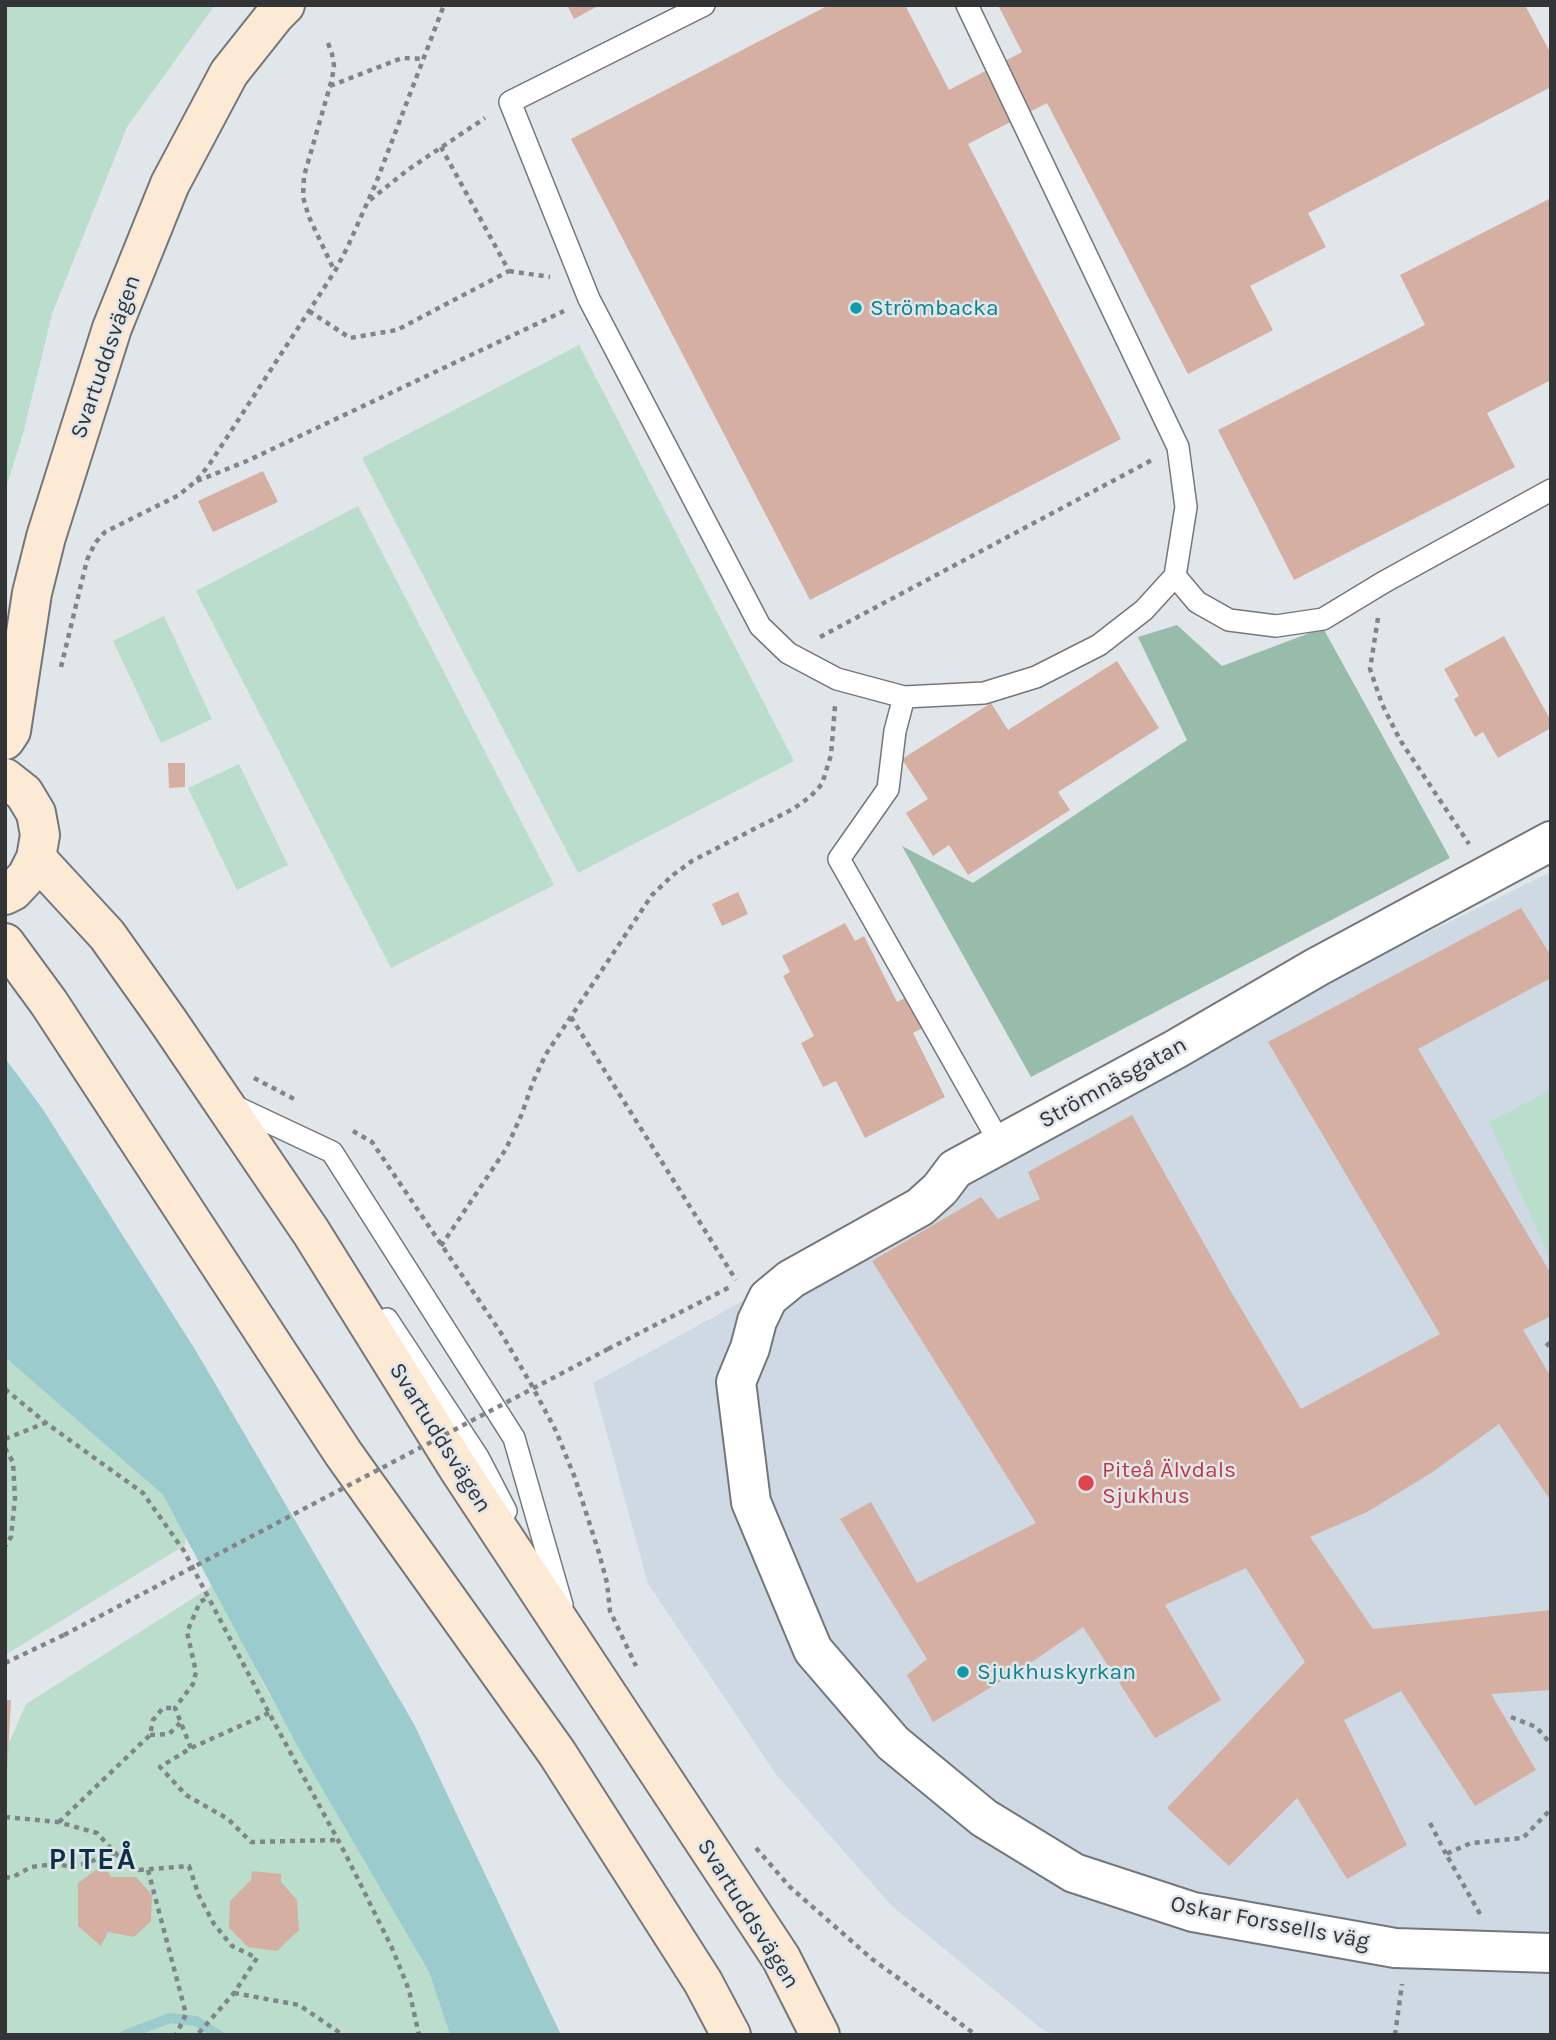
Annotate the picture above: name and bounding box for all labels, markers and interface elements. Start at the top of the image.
street label: Svartuddsvägen [65,272,147,442]
place label: Strömbacka [870,294,999,322]
marker: Strömbacka [848,300,864,316]
street label: Strömnäsgatan [1034,1031,1192,1135]
street label: Svartuddsvägen [383,1358,497,1518]
place label: Piteå Älvdals Sjukhus [1102,1456,1236,1510]
marker: Piteå Älvdals Sjukhus [1076,1473,1096,1493]
place label: Sjukhuskyrkan [977,1658,1136,1686]
marker: Sjukhuskyrkan [955,1664,971,1680]
street label: Svartuddsvägen [691,1834,805,1994]
district label: PITEÅ [49,1842,137,1878]
street label: Oskar Forssells väg [1168,1890,1372,1956]

